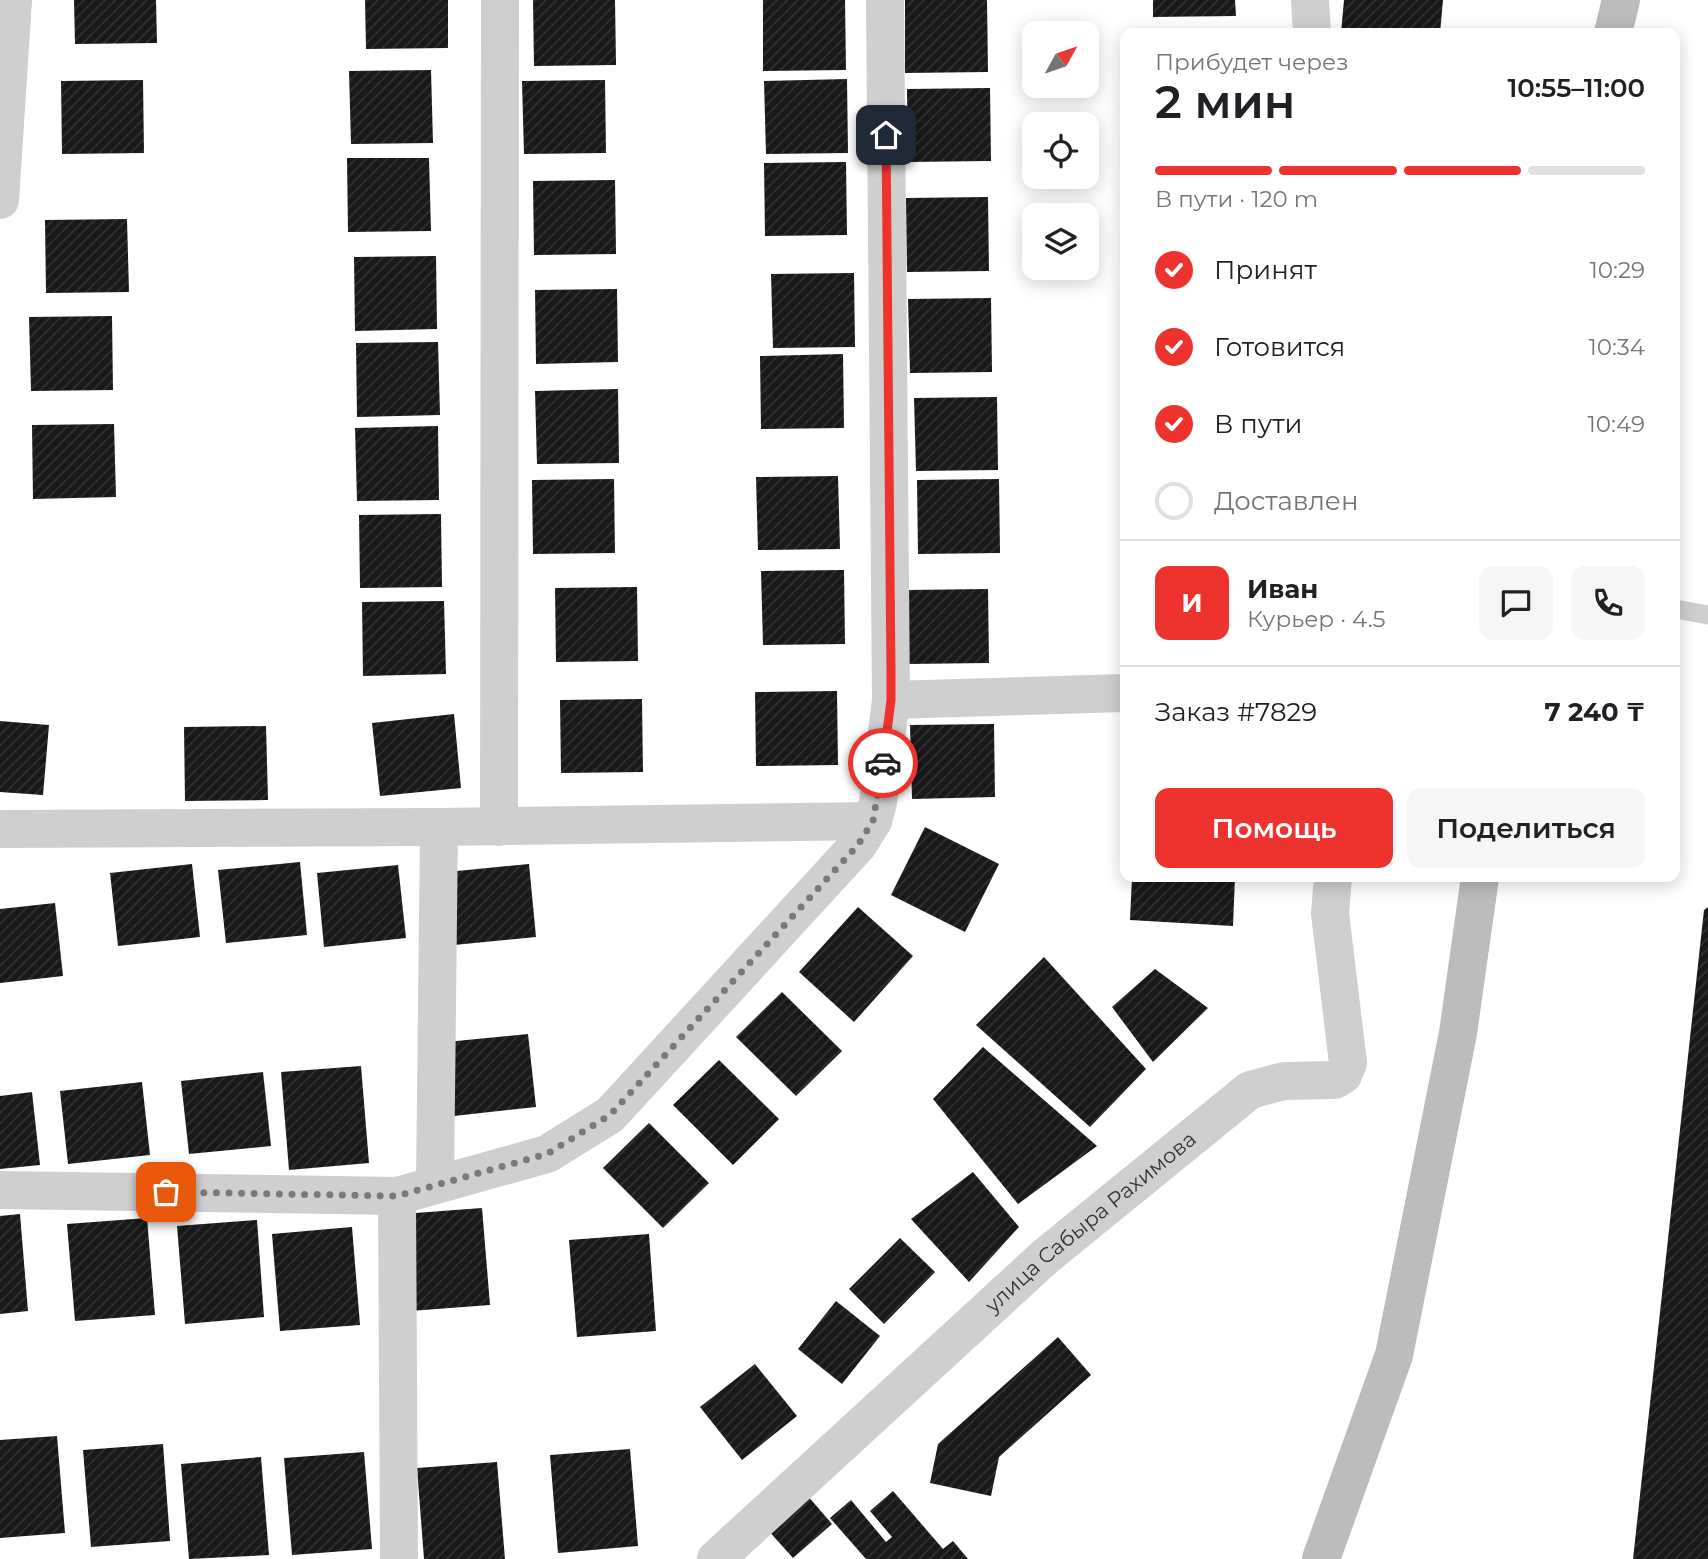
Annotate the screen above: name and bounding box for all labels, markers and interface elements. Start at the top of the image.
north arrow [1022,21,1099,98]
map controls [1022,21,1099,280]
text: Прибудет через [1155,48,1349,76]
text: 10:55–11:00 [1507,72,1645,104]
text: 2 мин [1155,73,1295,130]
pin [856,105,916,165]
button: locate [1022,112,1099,189]
icon: home [867,116,905,154]
text: В пути · 120 m [1155,185,1318,213]
button: layers [1022,203,1099,280]
icon: check [1155,251,1193,289]
text: Принят [1214,254,1317,286]
text: 10:29 [1590,256,1645,284]
icon: check [1155,328,1193,366]
text: Готовится [1214,331,1345,363]
text: 10:34 [1588,333,1645,361]
icon: check [1155,405,1193,443]
text: В пути [1214,408,1303,440]
text: 10:49 [1588,410,1645,438]
text: Доставлен [1214,485,1359,517]
button: chat [1479,566,1553,640]
button: phone [1571,566,1645,640]
text: Иван [1247,573,1318,605]
text: И [1181,587,1203,619]
text: Курьер · 4.5 [1247,605,1386,633]
text: Заказ #7829 [1155,696,1317,728]
text: 7 240 ₸ [1545,696,1645,728]
courier [848,728,918,798]
icon: car [864,744,902,782]
button: Помощь [1155,788,1393,868]
button: Поделиться [1407,788,1645,868]
street label: улица Сабыра Рахимова [979,1126,1201,1318]
pin [136,1162,196,1222]
icon: bag [147,1173,185,1211]

